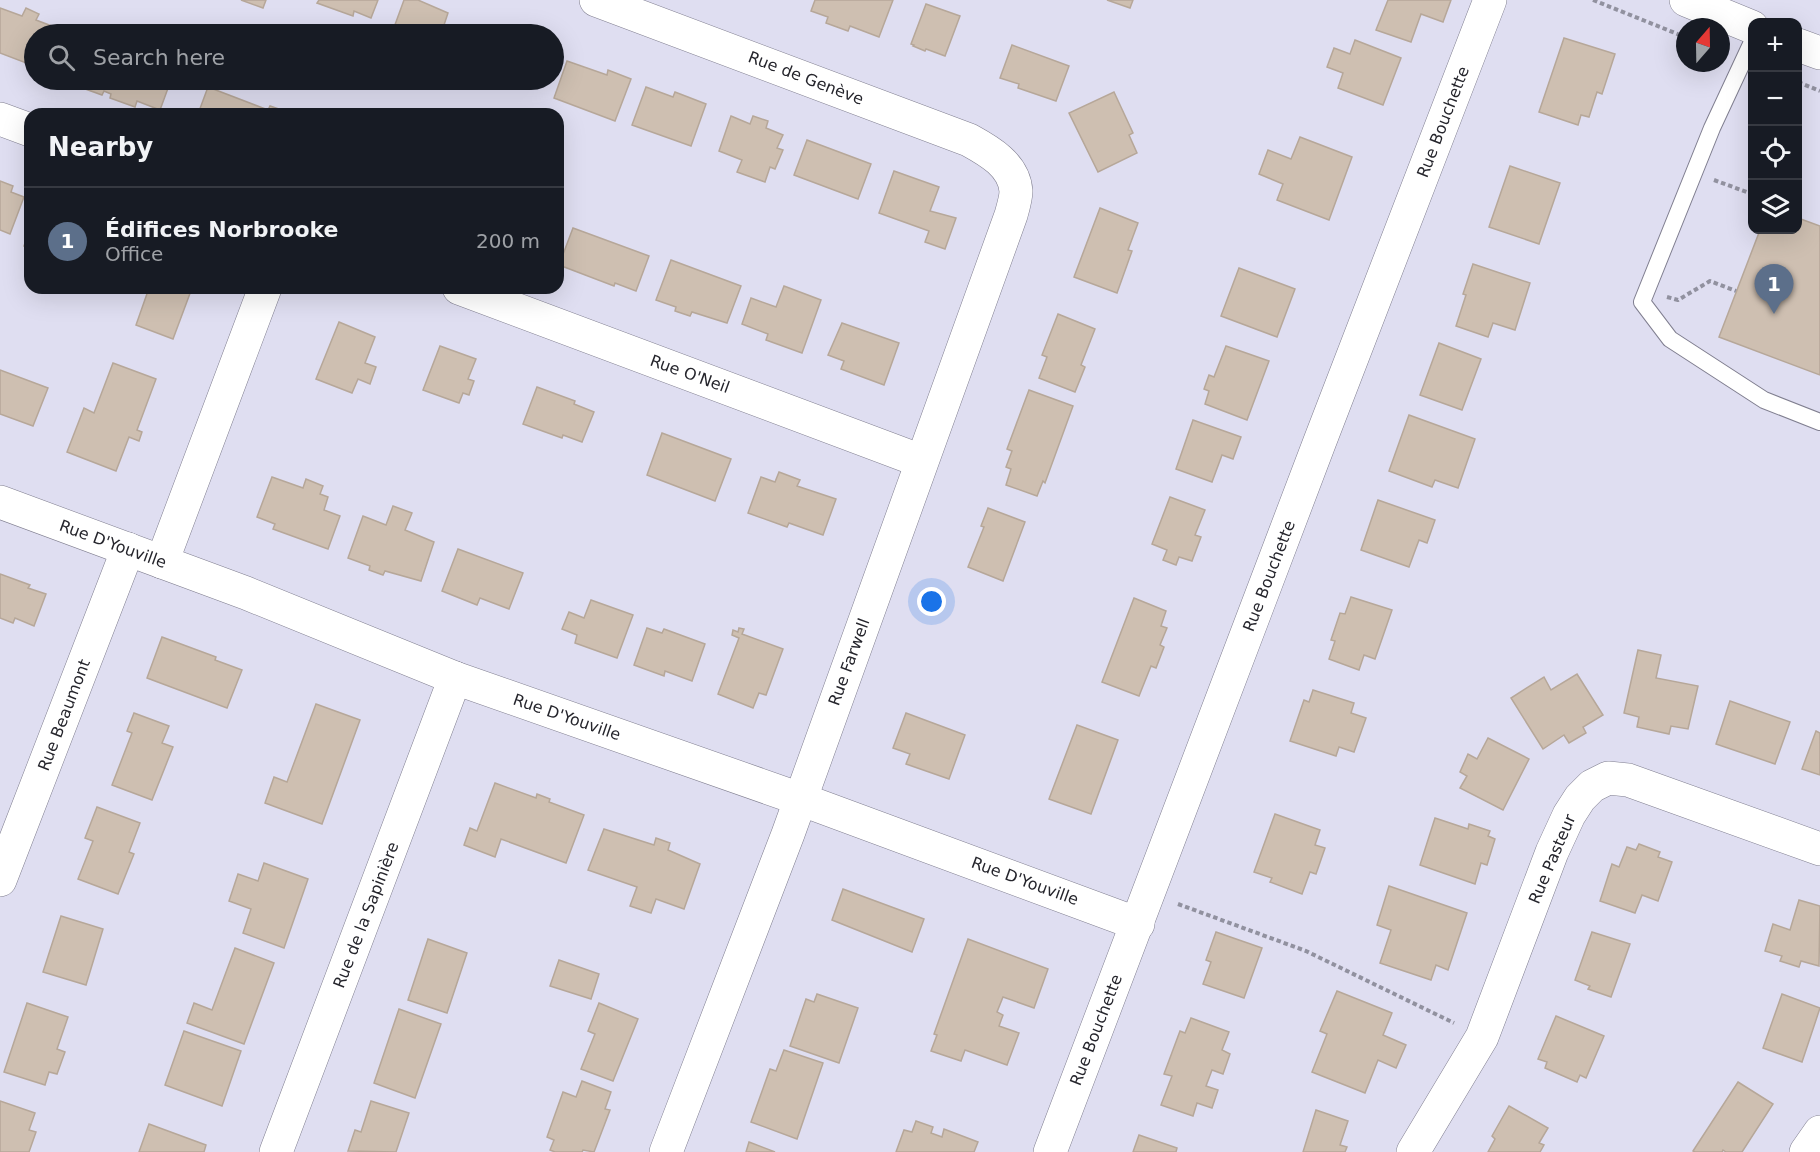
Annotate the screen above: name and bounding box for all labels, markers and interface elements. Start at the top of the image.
north arrow [1676,18,1730,72]
map controls [1748,18,1802,234]
button: + [1748,18,1802,72]
search box [24,24,564,90]
icon: search [45,41,78,74]
text: Search here [93,45,225,70]
street label: Rue de Genève [746,47,866,109]
street label: Rue Bouchette [1413,64,1473,180]
button: − [1748,72,1802,126]
button: locate [1748,126,1802,180]
text: Nearby [48,132,153,162]
button: layers [1748,180,1802,234]
text: Édifices Norbrooke [105,217,339,242]
text: 1 [61,229,74,253]
text: 200 m [476,229,540,253]
text: Office [105,242,163,266]
pin: 1 [1754,264,1794,314]
street label: Rue O'Neil [648,351,732,397]
street label: Rue D'Youville [57,516,169,572]
street label: Rue Bouchette [1239,518,1299,634]
your location [917,587,946,616]
street label: Rue Farwell [824,616,874,708]
street label: Rue Beaumont [34,656,94,774]
street label: Rue D'Youville [511,690,623,744]
street label: Rue Pasteur [1525,811,1580,907]
street label: Rue de la Sapinière [329,839,403,991]
street label: Rue D'Youville [969,853,1081,909]
street label: Rue Bouchette [1066,972,1126,1088]

